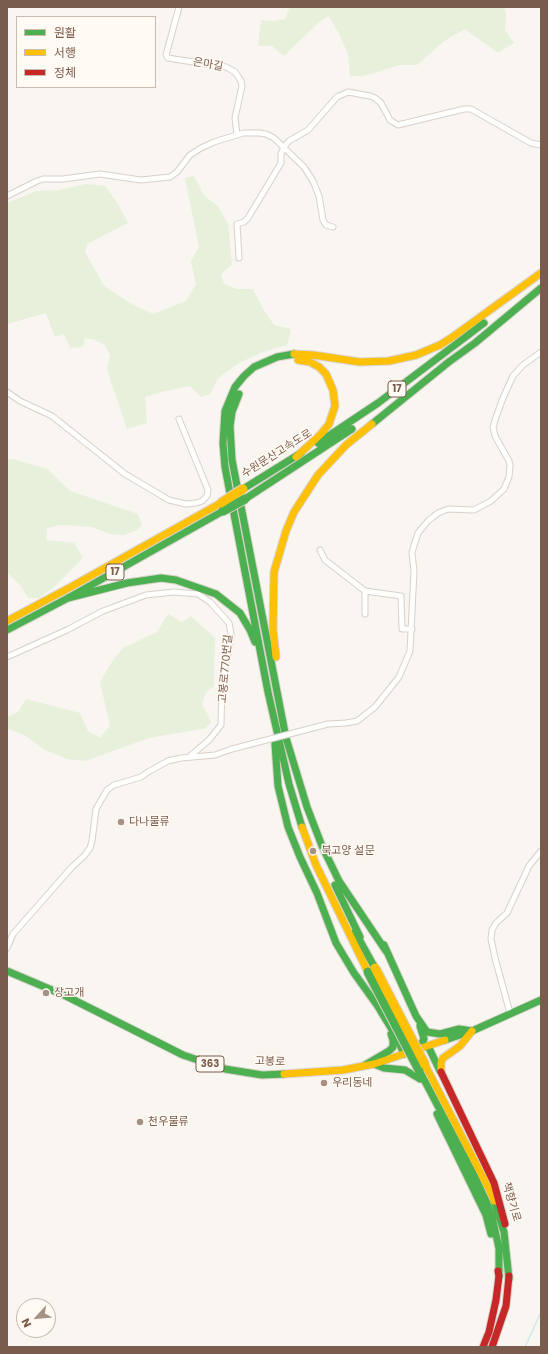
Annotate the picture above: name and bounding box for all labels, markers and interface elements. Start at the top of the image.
legend [16,16,156,88]
text: 원활 [54,24,76,41]
text: 서행 [54,44,76,61]
street label: 은마길 [192,56,224,74]
text: 정체 [54,64,76,81]
road number: 17 [388,381,406,397]
street label: 수원문산고속도로 [239,427,315,481]
road number: 17 [106,564,124,580]
street label: 고봉로770번길 [216,634,236,704]
place label: 다나물류 [129,815,169,829]
marker: 다나물류 [116,817,126,827]
place label: 북고양 설문 [321,844,375,858]
marker: 북고양 설문 [308,846,318,856]
place label: 장고개 [54,986,84,1000]
marker: 장고개 [41,988,51,998]
street label: 고봉로 [255,1055,285,1069]
road number: 363 [196,1056,224,1072]
place label: 우리동네 [332,1076,372,1090]
marker: 우리동네 [319,1078,329,1088]
place label: 천우물류 [148,1115,188,1129]
marker: 천우물류 [135,1117,145,1127]
street label: 책향기로 [499,1181,523,1223]
north arrow [16,1298,56,1338]
text: N [17,1316,35,1330]

